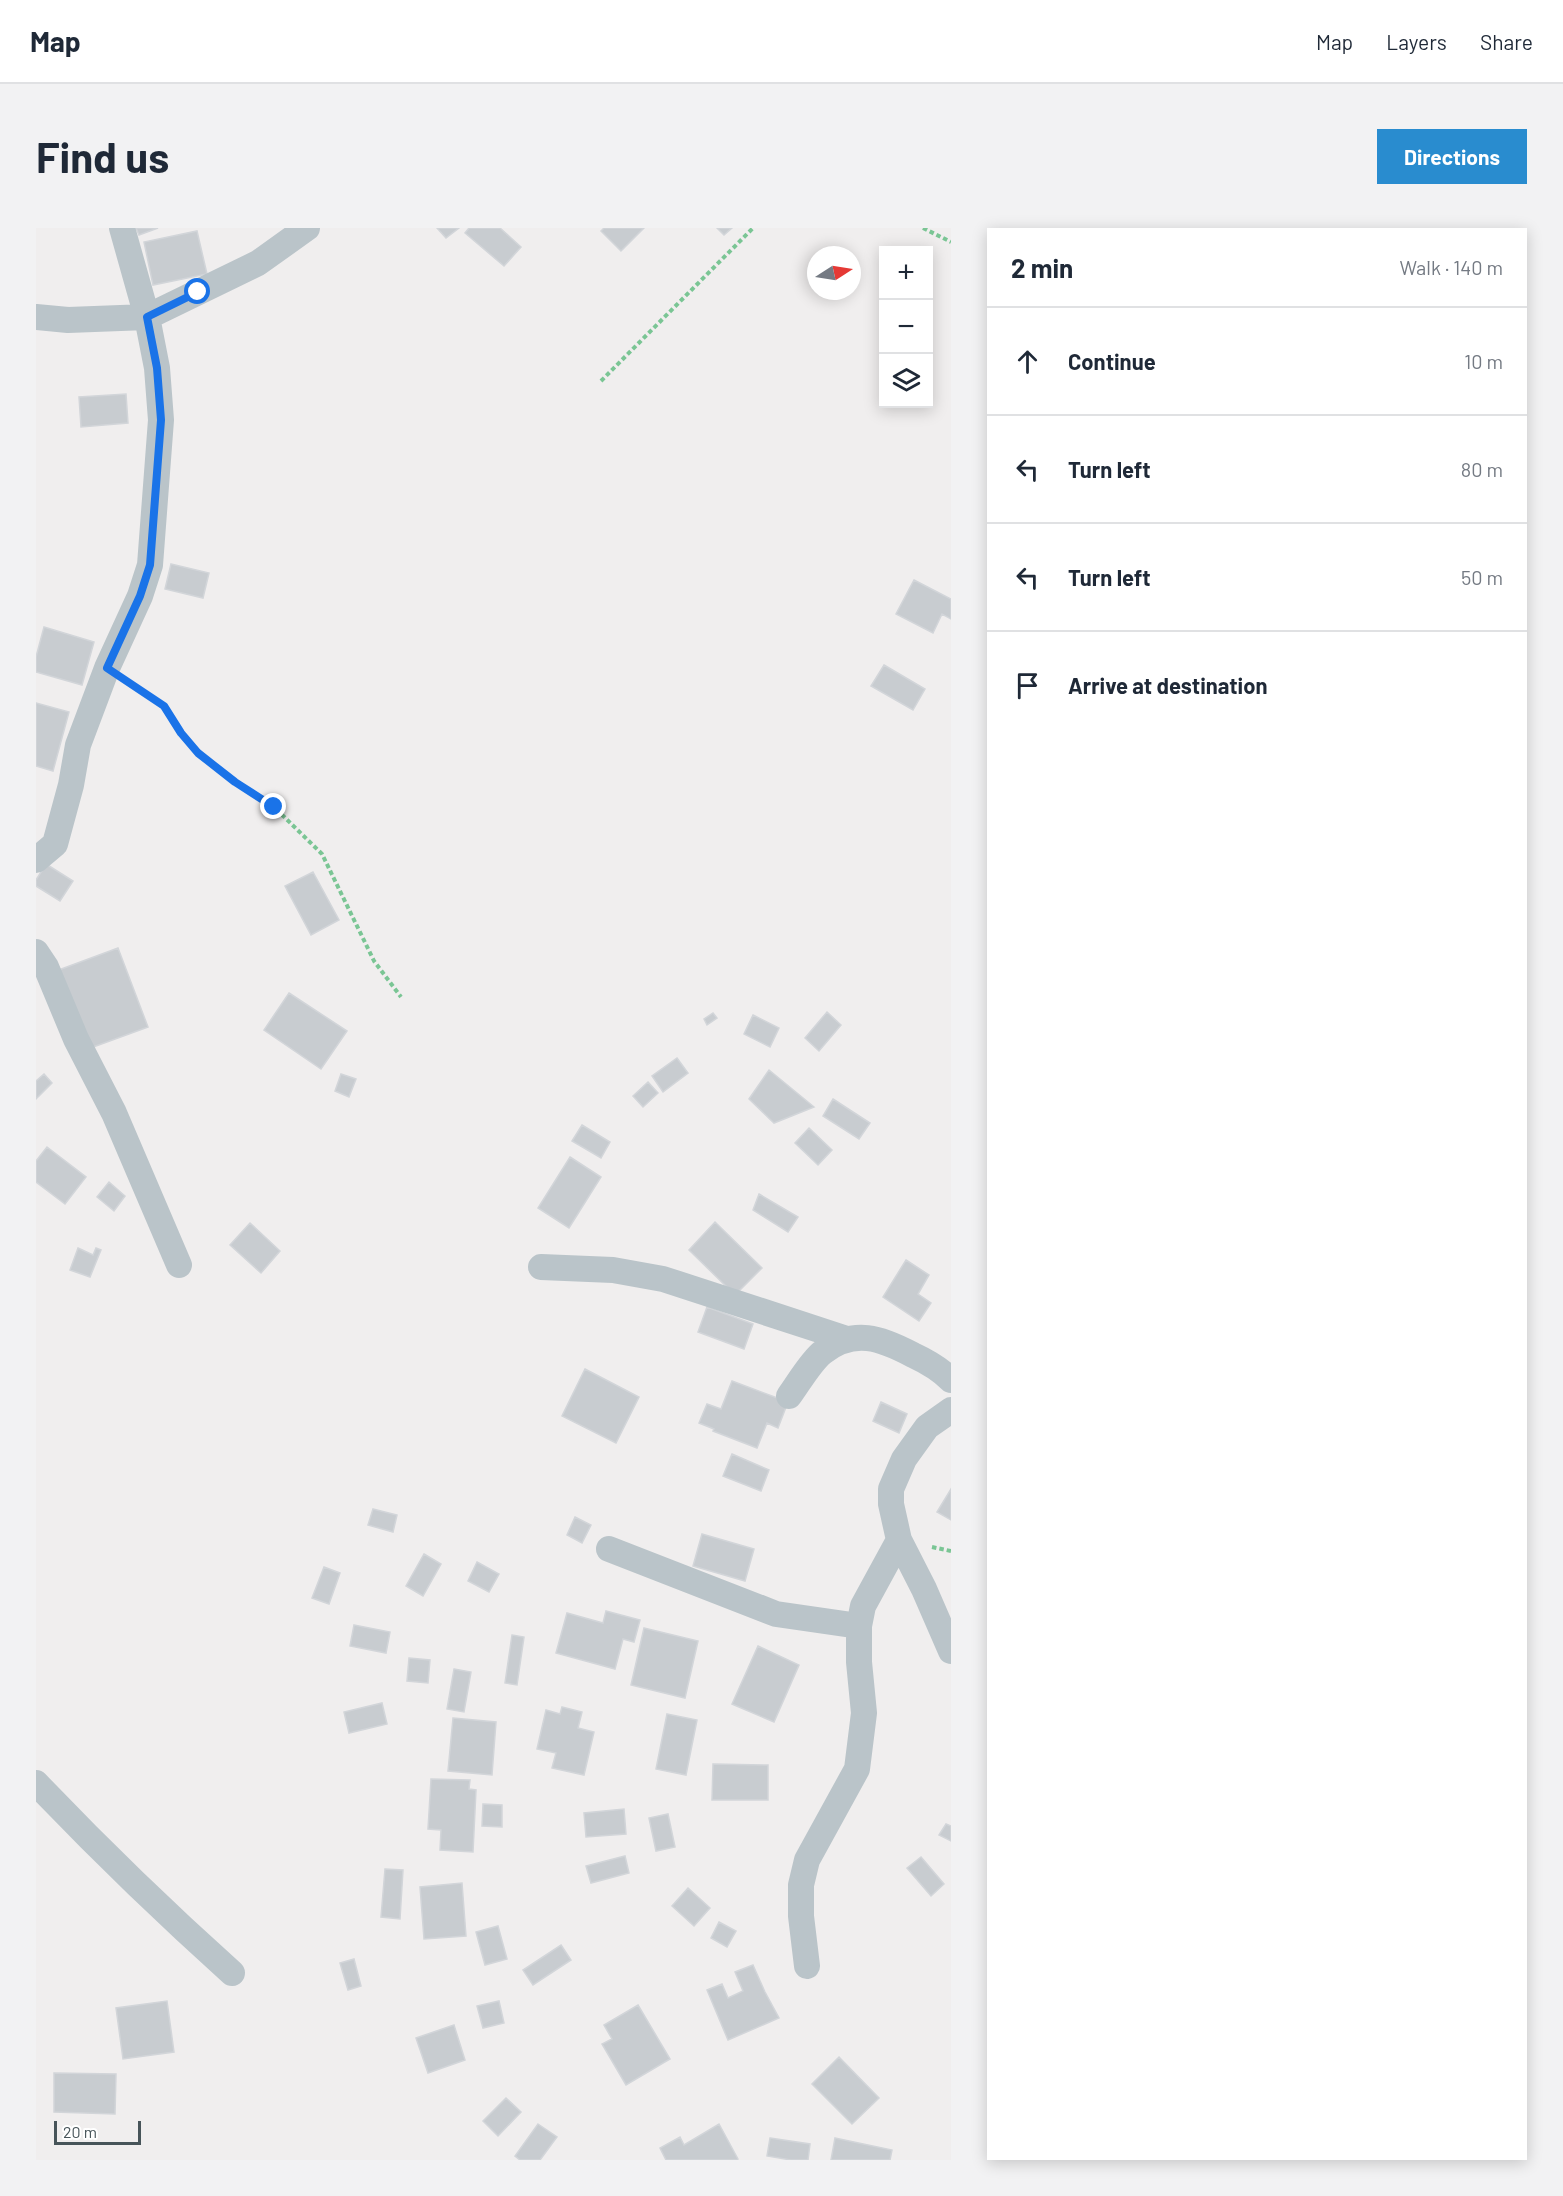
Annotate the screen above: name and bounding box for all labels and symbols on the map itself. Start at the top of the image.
north arrow [807,246,861,300]
route start [184,278,210,304]
route end [260,793,286,819]
scale bar [54,2118,141,2146]

